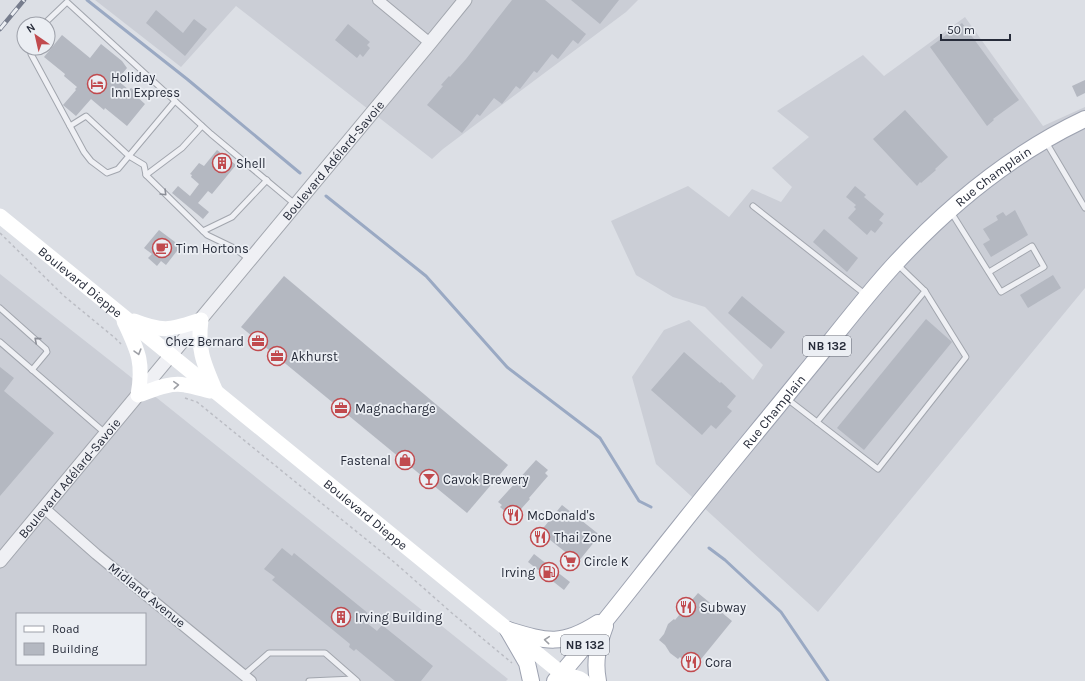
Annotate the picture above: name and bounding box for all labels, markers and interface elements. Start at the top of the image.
north arrow [16,16,56,56]
scale bar [941,16,1010,42]
text: N [24,21,38,36]
text: 50 m [947,23,975,37]
place label: Holiday Inn Express [111,70,180,100]
hotel icon: Holiday Inn Express [86,73,108,95]
street label: Boulevard Adélard-Savoie [279,97,387,223]
street label: Rue Champlain [952,143,1034,209]
building icon: Shell [211,152,233,174]
place label: Shell [236,156,266,171]
one-way arrow [159,188,167,196]
cafe icon: Tim Hortons [151,237,173,259]
place label: Tim Hortons [176,241,249,256]
street label: Boulevard Dieppe [36,243,126,320]
office icon: Chez Bernard [247,330,269,352]
place label: Chez Bernard [165,334,244,349]
road number: NB 132 [803,336,851,356]
one-way arrow [35,338,42,345]
office icon: Akhurst [266,345,288,367]
one-way arrow [133,348,142,355]
place label: Akhurst [291,349,338,364]
street label: Rue Champlain [739,371,808,451]
one-way arrow [172,380,179,389]
office icon: Magnacharge [330,397,352,419]
place label: Magnacharge [355,401,436,416]
street label: Boulevard Adélard-Savoie [15,415,123,541]
shop icon: Fastenal [394,449,416,471]
place label: Fastenal [340,453,391,468]
bar icon: Cavok Brewery [418,468,440,490]
place label: Cavok Brewery [443,472,528,487]
street label: Boulevard Dieppe [321,476,411,553]
restaurant icon: McDonald's [502,504,524,526]
place label: McDonald's [527,508,596,523]
restaurant icon: Thai Zone [529,526,551,548]
place label: Thai Zone [554,530,612,545]
supermarket icon: Circle K [559,550,581,572]
place label: Circle K [584,554,629,569]
street label: Midland Avenue [105,559,189,631]
fuel station icon: Irving [538,561,560,583]
place label: Irving [501,565,536,580]
restaurant icon: Subway [675,596,697,618]
place label: Subway [700,600,746,615]
building icon: Irving Building [330,606,352,628]
place label: Irving Building [355,610,443,625]
legend [16,613,146,665]
text: Road [52,622,80,636]
one-way arrow [544,635,550,644]
road number: NB 132 [561,635,609,655]
text: Building [52,642,99,656]
restaurant icon: Cora [680,651,702,673]
place label: Cora [705,655,732,670]

